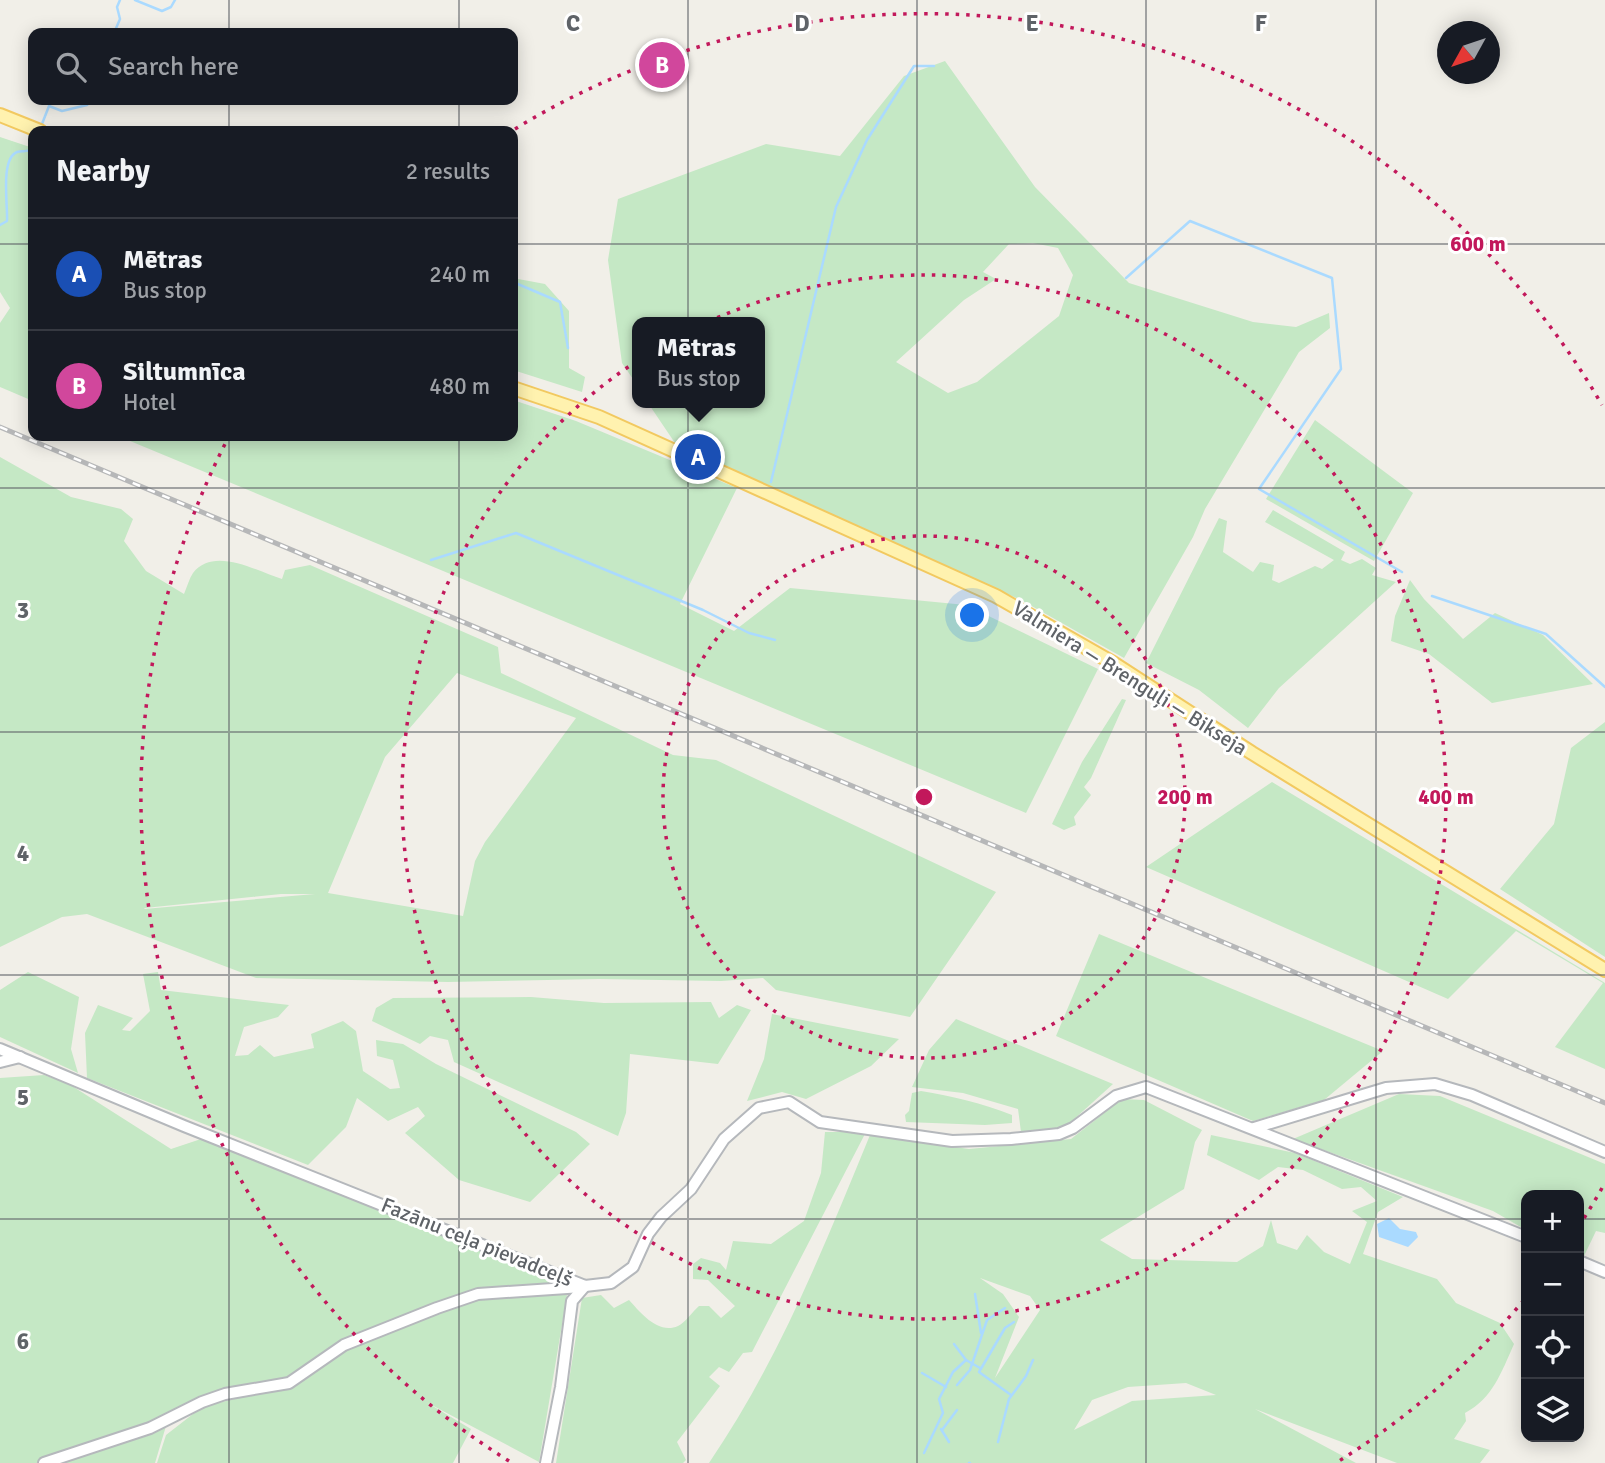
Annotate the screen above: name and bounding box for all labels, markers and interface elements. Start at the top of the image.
text: C [566,9,580,38]
text: D [794,9,810,38]
text: E [1025,9,1039,38]
text: F [1255,9,1267,38]
north arrow [1437,21,1500,84]
search box [28,28,518,105]
pin: B [639,39,685,91]
icon: search [52,48,90,86]
text: Search here [108,51,239,83]
text: Nearby [56,153,150,190]
text: 2 results [406,157,490,186]
text: 600 m [1450,231,1506,257]
text: Mētras [123,244,202,276]
text: A [72,260,86,289]
text: 240 m [429,260,490,289]
text: Bus stop [123,276,207,305]
popup [632,317,765,408]
text: Mētras [657,332,736,364]
text: Siltumnīca [123,356,246,388]
text: Bus stop [657,364,740,393]
text: B [72,372,86,401]
text: 480 m [429,372,490,401]
text: Hotel [123,388,176,417]
pin: A [675,431,721,483]
street label: Valmiera — Brenguļi — Bikseja [1008,595,1252,761]
text: 3 [17,596,29,625]
your location [955,598,989,632]
text: 200 m [1157,784,1213,810]
text: 400 m [1418,784,1474,810]
centre of rings [912,785,936,809]
text: 4 [17,839,29,868]
text: 5 [17,1083,29,1112]
map controls [1521,1190,1584,1442]
button: + [1521,1190,1584,1253]
street label: Fazānu ceļa pievadceļš [377,1192,577,1292]
button: − [1521,1253,1584,1316]
button: locate [1521,1316,1584,1379]
text: 6 [17,1327,29,1356]
button: layers [1521,1379,1584,1442]

